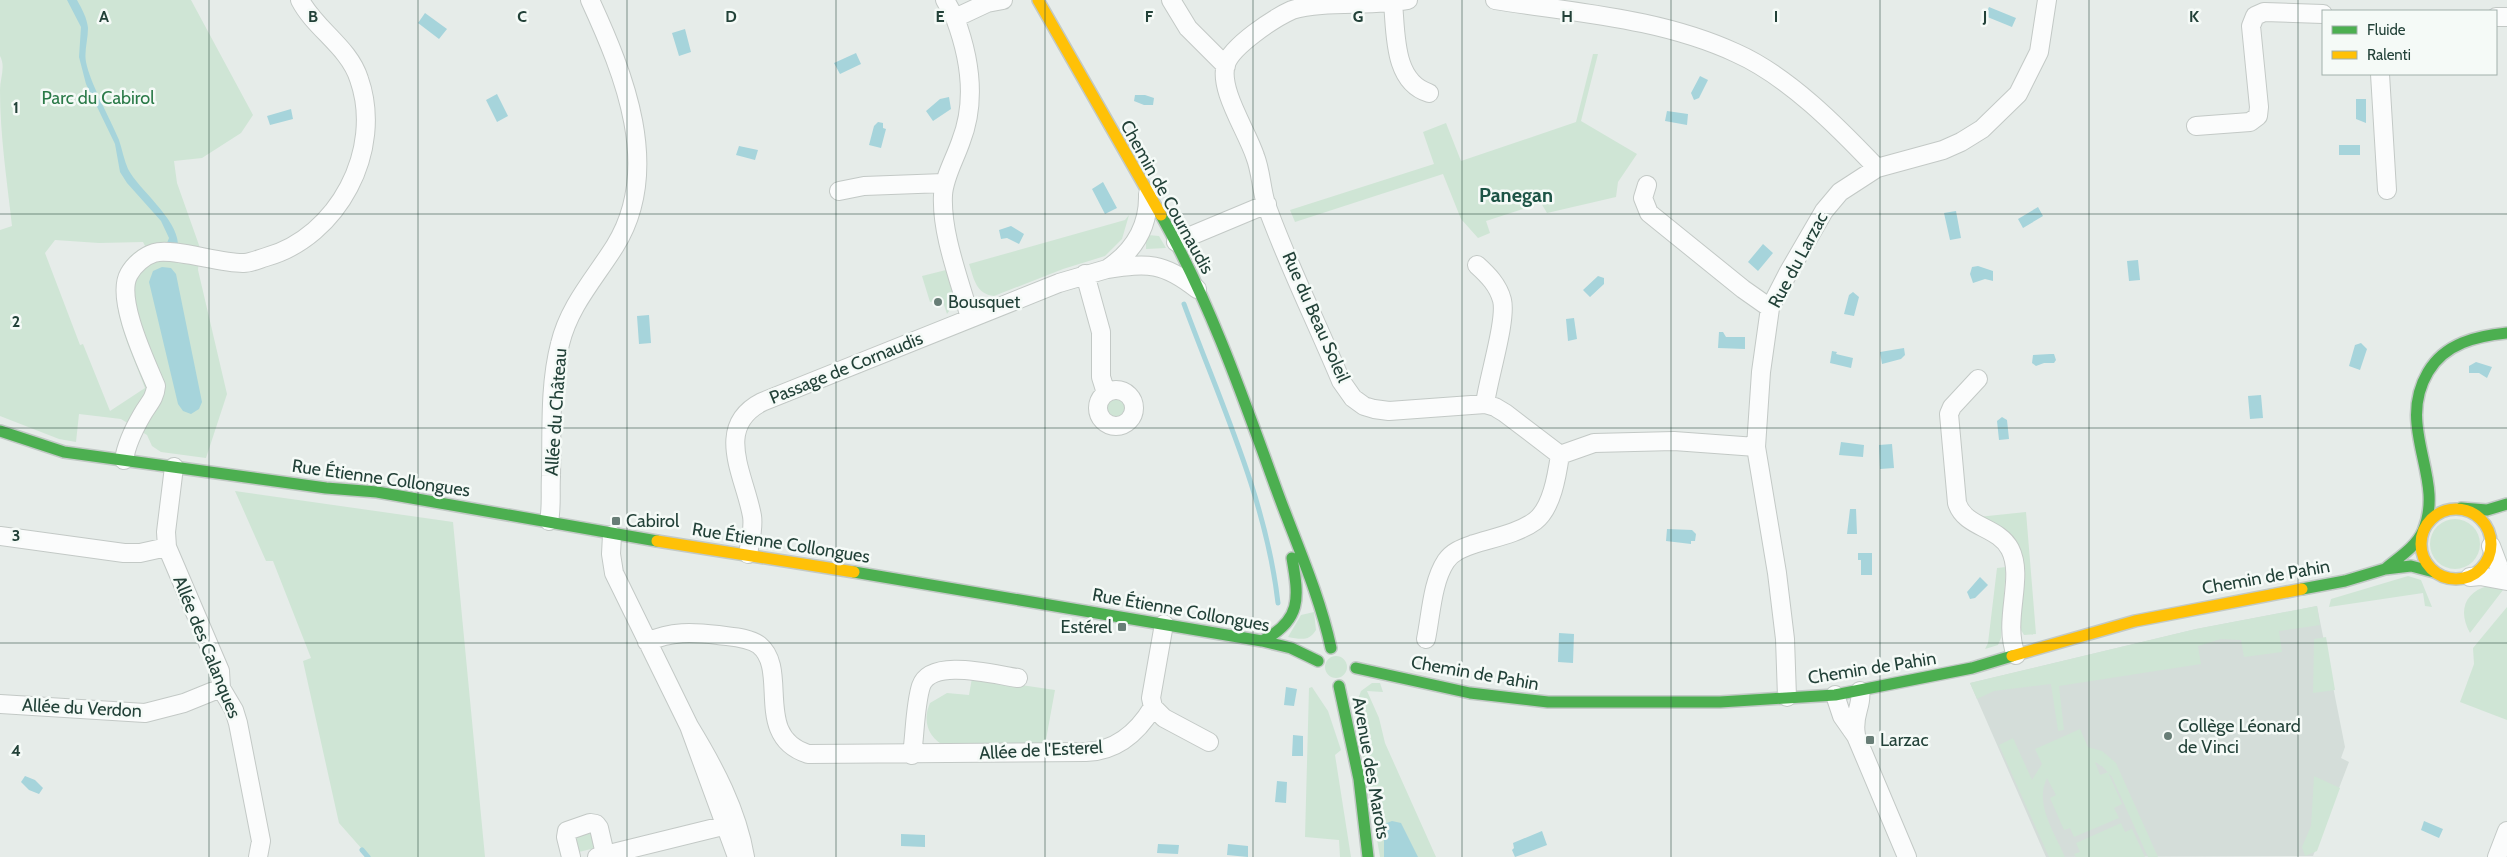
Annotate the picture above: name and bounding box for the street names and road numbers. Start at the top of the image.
street label: Chemin de Cournaudis [1116,116,1218,278]
street label: Rue du Larzac [1764,208,1832,312]
street label: Rue du Beau Soleil [1277,248,1355,386]
street label: Passage de Cornaudis [766,327,926,409]
street label: Allée du Château [541,347,571,477]
street label: Rue Étienne Collongues [290,455,472,501]
street label: Rue Étienne Collongues [691,518,871,568]
street label: Chemin de Pahin [2200,555,2332,599]
street label: Allée des Calanques [168,573,246,721]
street label: Rue Étienne Collongues [1091,584,1271,636]
street label: Chemin de Pahin [1806,647,1938,689]
street label: Chemin de Pahin [1409,651,1541,695]
street label: Allée du Verdon [22,694,142,722]
street label: Avenue des Marots [1348,695,1394,841]
street label: Allée de l'Esterel [979,736,1104,764]

